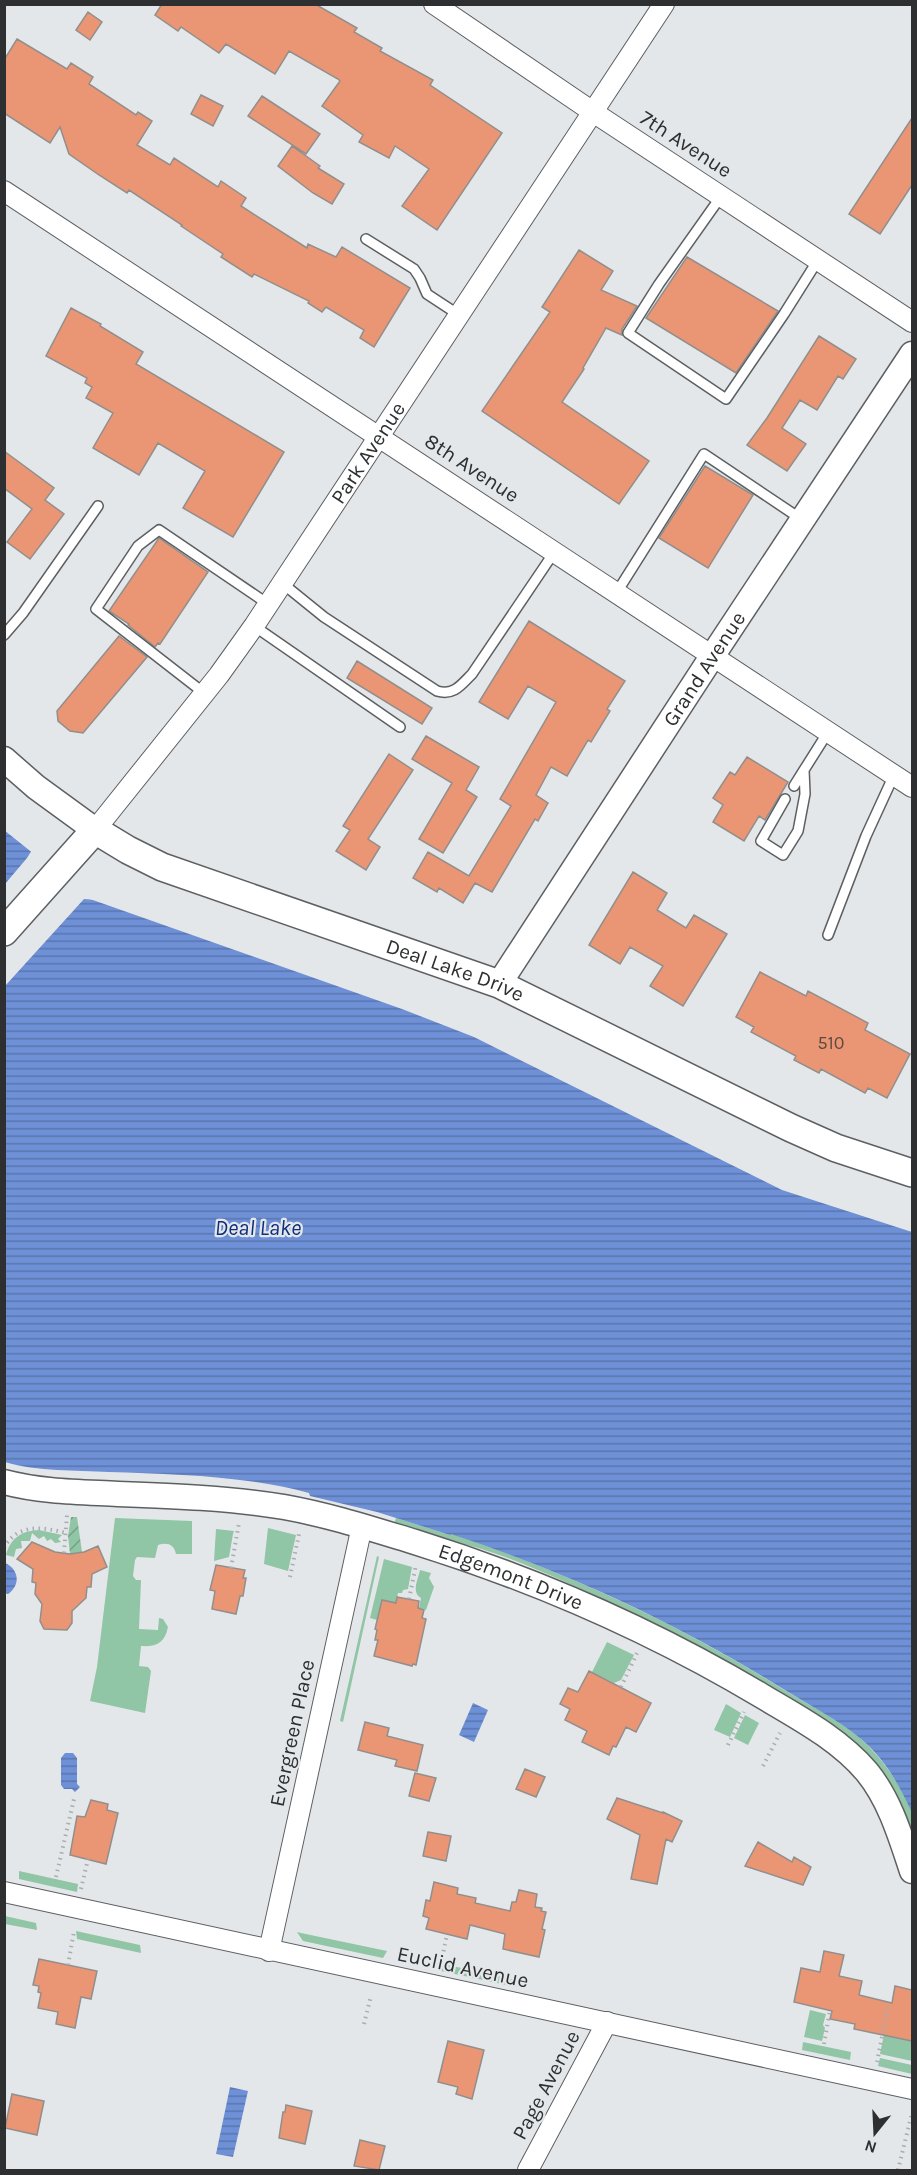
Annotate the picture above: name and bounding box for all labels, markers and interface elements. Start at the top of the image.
street label: 7th Avenue [636,105,736,183]
street label: Park Avenue [326,398,410,508]
street label: 8th Avenue [420,429,524,507]
street label: Grand Avenue [658,607,750,731]
street label: Deal Lake Drive [383,934,528,1007]
house number: 510 [818,1032,844,1054]
water label: Deal Lake [215,1215,301,1241]
street label: Edgemont Drive [436,1538,587,1615]
street label: Evergreen Place [265,1657,319,1809]
street label: Euclid Avenue [395,1941,531,1993]
street label: Page Avenue [507,2026,585,2144]
north arrow [845,2103,905,2163]
text: N [862,2136,879,2158]

